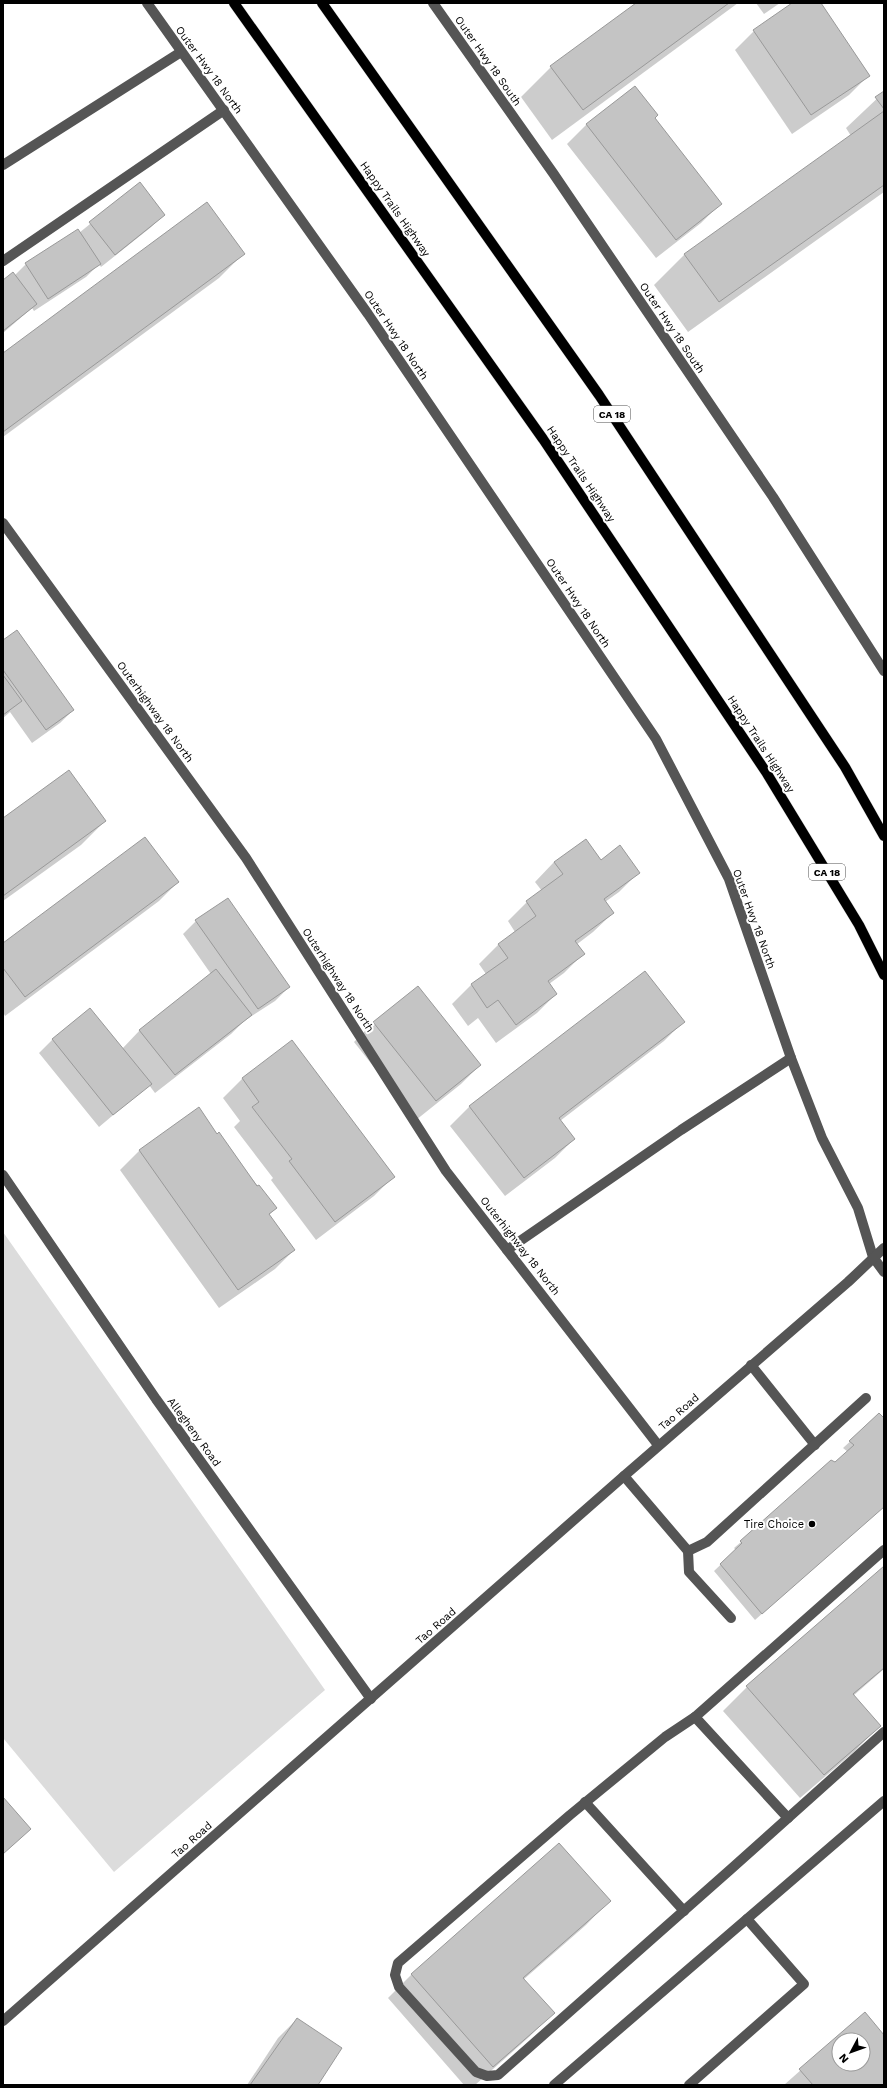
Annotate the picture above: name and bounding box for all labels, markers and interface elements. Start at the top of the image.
street label: Outer Hwy 18 South [452,14,524,108]
street label: Outer Hwy 18 North [173,24,245,116]
street label: Happy Trails Highway [357,159,433,259]
street label: Outer Hwy 18 South [637,280,707,376]
street label: Outer Hwy 18 North [361,288,431,382]
road number: CA 18 [594,406,630,422]
street label: Happy Trails Highway [544,423,618,525]
street label: Outer Hwy 18 North [543,556,613,650]
street label: Outerhighway 18 North [114,659,196,765]
street label: Happy Trails Highway [725,693,797,795]
road number: CA 18 [809,864,845,880]
street label: Outer Hwy 18 North [730,867,778,971]
street label: Outerhighway 18 North [299,925,377,1035]
street label: Outerhighway 18 North [477,1194,563,1298]
street label: Tao Road [656,1391,702,1433]
street label: Allegheny Road [165,1395,223,1469]
place label: Tire Choice [744,1518,804,1531]
marker: Tire Choice [807,1519,817,1529]
street label: Tao Road [413,1605,459,1647]
street label: Tao Road [169,1819,215,1861]
north arrow [831,2032,871,2072]
text: N [836,2051,851,2066]

